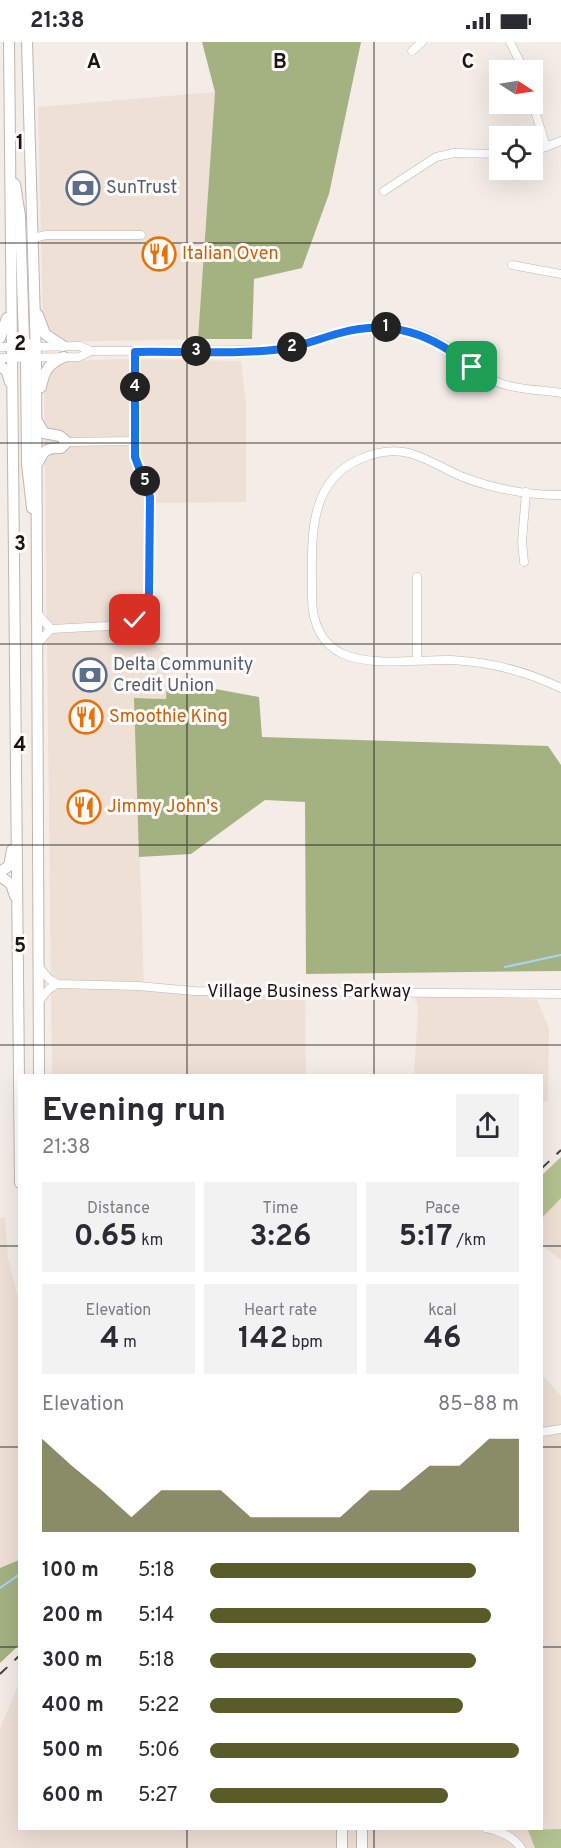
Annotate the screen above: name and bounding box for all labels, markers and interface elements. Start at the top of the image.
text: 21:38 [30,8,85,35]
text: A [87,50,101,76]
text: B [273,50,287,76]
text: C [462,50,474,76]
north arrow [489,60,543,114]
map controls [489,60,543,180]
button: locate [489,126,543,180]
text: 1 [16,131,24,157]
bank icon: SunTrust [65,170,101,206]
place label: SunTrust [106,177,177,200]
restaurant icon: Italian Oven [141,236,177,272]
place label: Italian Oven [182,243,279,266]
pin: 1 [371,312,401,342]
text: 1 [383,317,389,337]
text: 2 [14,332,26,358]
pin: 2 [277,332,307,362]
pin: 3 [181,336,211,366]
text: 2 [287,337,297,357]
text: 3 [191,341,201,361]
pin [446,341,497,392]
icon: arrive [455,350,488,383]
pin: 4 [120,372,150,402]
text: 4 [130,377,140,397]
pin: 5 [130,466,160,496]
text: 5 [140,471,150,491]
text: 3 [14,532,26,558]
pin [109,594,160,645]
icon: check [118,603,151,636]
place label: Delta Community Credit Union [113,654,253,698]
bank icon: Delta Community Credit Union [72,657,108,693]
restaurant icon: Smoothie King [68,699,104,735]
place label: Smoothie King [109,706,228,729]
text: 4 [14,733,26,759]
restaurant icon: Jimmy John's [66,789,102,825]
place label: Jimmy John's [107,796,219,819]
text: 5 [14,934,26,960]
street label: Village Business Parkway [207,981,411,1004]
text: Evening run [42,1091,226,1133]
button: share [456,1094,519,1157]
text: 21:38 [42,1135,90,1161]
text: Distance [87,1199,150,1219]
text: Time [263,1199,298,1219]
text: Pace [425,1199,460,1219]
text: 0.65 [74,1219,137,1256]
text: 3:26 [249,1219,312,1256]
text: 5:17 [399,1219,453,1256]
text: km [137,1231,163,1251]
text: /km [453,1231,486,1251]
text: Elevation [86,1301,151,1321]
text: Heart rate [244,1301,317,1321]
text: kcal [428,1301,457,1321]
text: 4 [100,1321,119,1358]
text: 142 [238,1321,288,1358]
text: 46 [424,1321,461,1358]
text: m [119,1333,137,1353]
text: bpm [288,1333,323,1353]
text: Elevation [42,1392,124,1418]
text: 85–88 m [438,1392,519,1418]
text: 100 m [42,1558,99,1584]
text: 5:18 [138,1558,175,1584]
text: 200 m [42,1603,103,1629]
text: 5:14 [138,1603,174,1629]
text: 300 m [42,1648,103,1674]
text: 5:18 [138,1648,175,1674]
text: 400 m [42,1693,104,1719]
text: 5:22 [138,1693,179,1719]
text: 500 m [42,1738,103,1764]
text: 5:06 [138,1738,180,1764]
text: 600 m [42,1783,103,1809]
text: 5:27 [138,1783,177,1809]

